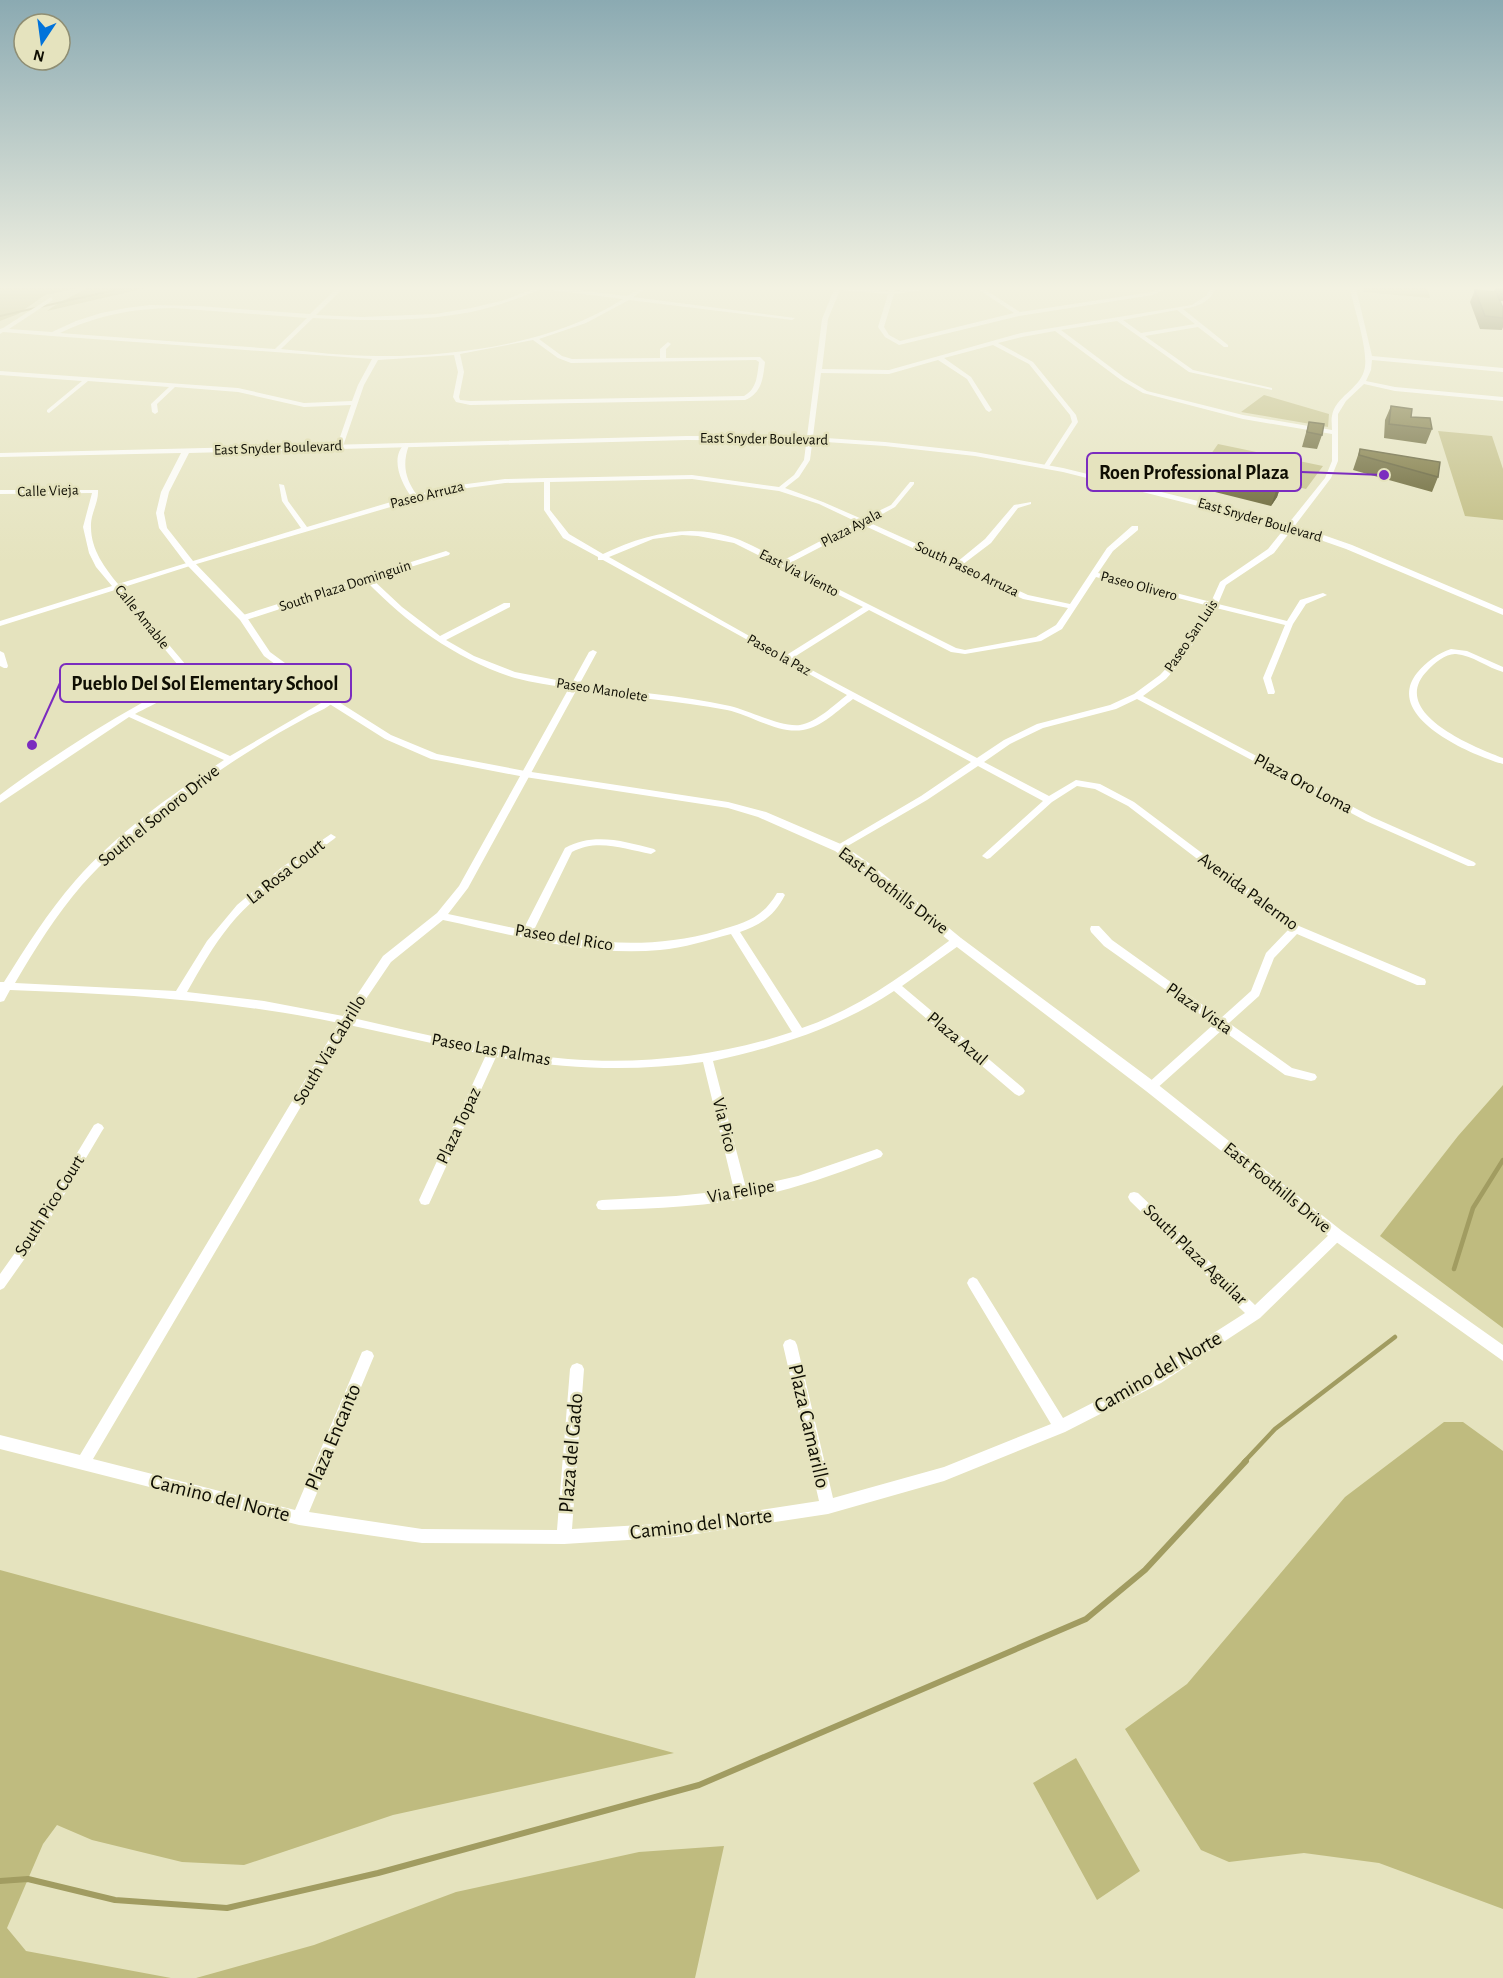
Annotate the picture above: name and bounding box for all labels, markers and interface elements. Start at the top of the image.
north arrow [12,12,72,72]
text: N [32,47,46,65]
street label: East Snyder Boulevard [700,430,828,448]
street label: East Snyder Boulevard [214,438,343,458]
callout: Roen Professional Plaza [1087,453,1301,491]
text: Roen Professional Plaza [1099,463,1289,483]
street label: Paseo Arruza [388,479,466,511]
street label: Calle Vieja [17,482,79,500]
street label: East Snyder Boulevard [1196,495,1324,545]
street label: Plaza Ayala [818,506,884,550]
street label: South Paseo Arruza [913,538,1021,600]
street label: East Via Viento [757,547,841,599]
street label: South Plaza Dominguin [277,558,413,614]
street label: Paseo Olivero [1099,569,1179,603]
street label: Calle Amable [112,582,172,652]
street label: Paseo San Luis [1161,597,1221,675]
street label: Paseo la Paz [745,631,813,679]
callout: Pueblo Del Sol Elementary School [60,664,351,702]
text: Pueblo Del Sol Elementary School [71,674,339,694]
street label: Paseo Manolete [555,675,649,705]
street label: Plaza Oro Loma [1251,751,1355,817]
street label: South el Sonoro Drive [95,762,223,870]
street label: La Rosa Court [244,836,329,908]
street label: East Foothills Drive [835,844,951,938]
street label: Avenida Palermo [1195,850,1302,934]
street label: Paseo del Rico [514,921,615,955]
street label: Plaza Vista [1163,980,1235,1038]
street label: South Via Cabrillo [290,992,370,1108]
street label: Plaza Azul [924,1009,990,1069]
street label: Paseo Las Palmas [430,1031,552,1069]
street label: Plaza Topaz [433,1085,485,1167]
street label: Via Pico [709,1096,739,1154]
street label: East Foothills Drive [1220,1139,1334,1237]
street label: South Pico Court [12,1152,88,1260]
street label: Via Felipe [706,1177,776,1207]
street label: South Plaza Aguilar [1140,1201,1250,1309]
street label: Camino del Norte [1091,1327,1225,1417]
street label: Plaza Camarillo [784,1362,834,1490]
street label: Plaza Encanto [301,1381,365,1493]
street label: Plaza del Gado [555,1392,587,1514]
street label: Camino del Norte [148,1471,292,1525]
street label: Camino del Norte [629,1505,773,1543]

